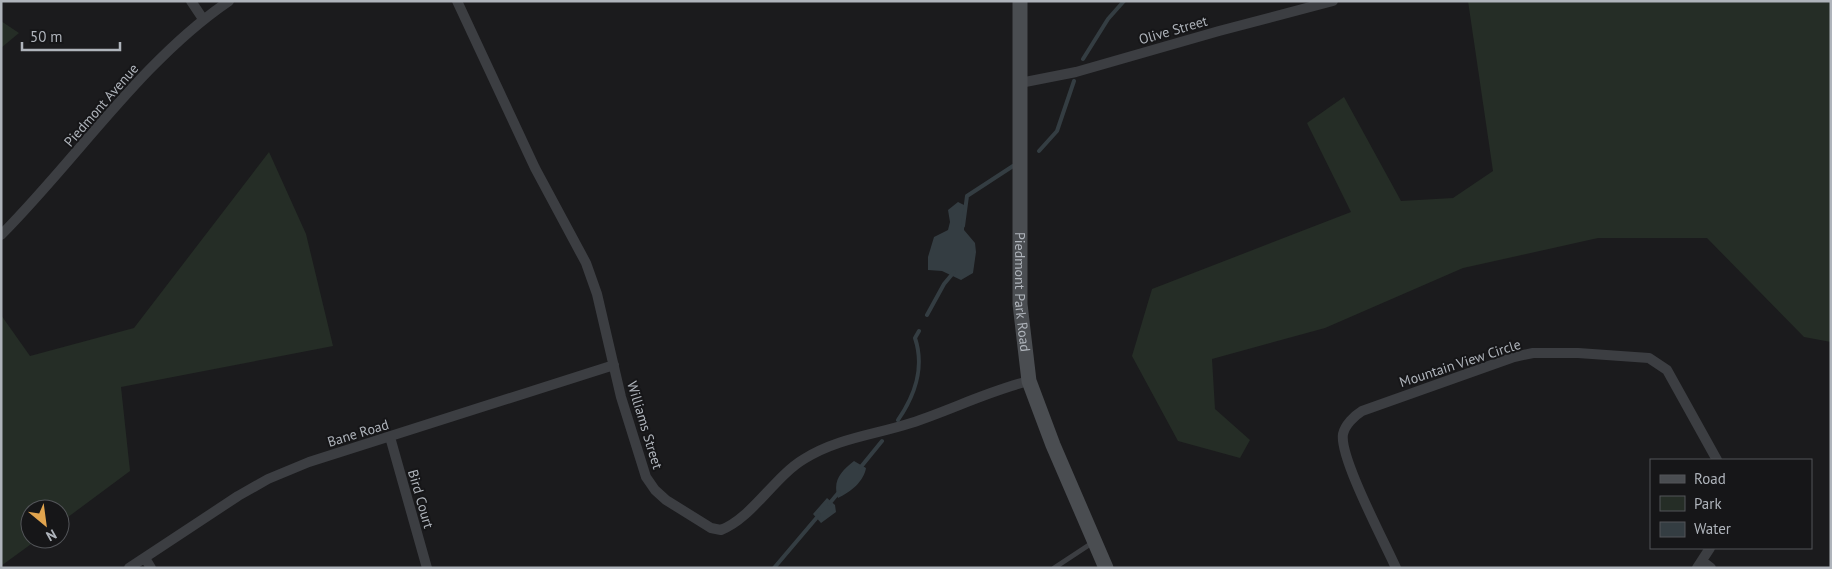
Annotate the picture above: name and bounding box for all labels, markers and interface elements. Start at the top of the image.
street label: Olive Street [1137,12,1210,48]
scale bar [22,20,120,52]
text: 50 m [30,27,63,46]
street label: Piedmont Avenue [60,60,142,150]
street label: Piedmont Park Road [1011,232,1035,353]
street label: Mountain View Circle [1397,335,1523,391]
street label: Williams Street [623,379,667,471]
street label: Bane Road [325,415,391,451]
legend [1650,459,1812,549]
street label: Bird Court [404,467,438,531]
text: Road [1694,469,1726,488]
text: Park [1694,494,1722,513]
north arrow [20,499,70,549]
text: Water [1694,519,1731,538]
text: N [43,525,60,545]

